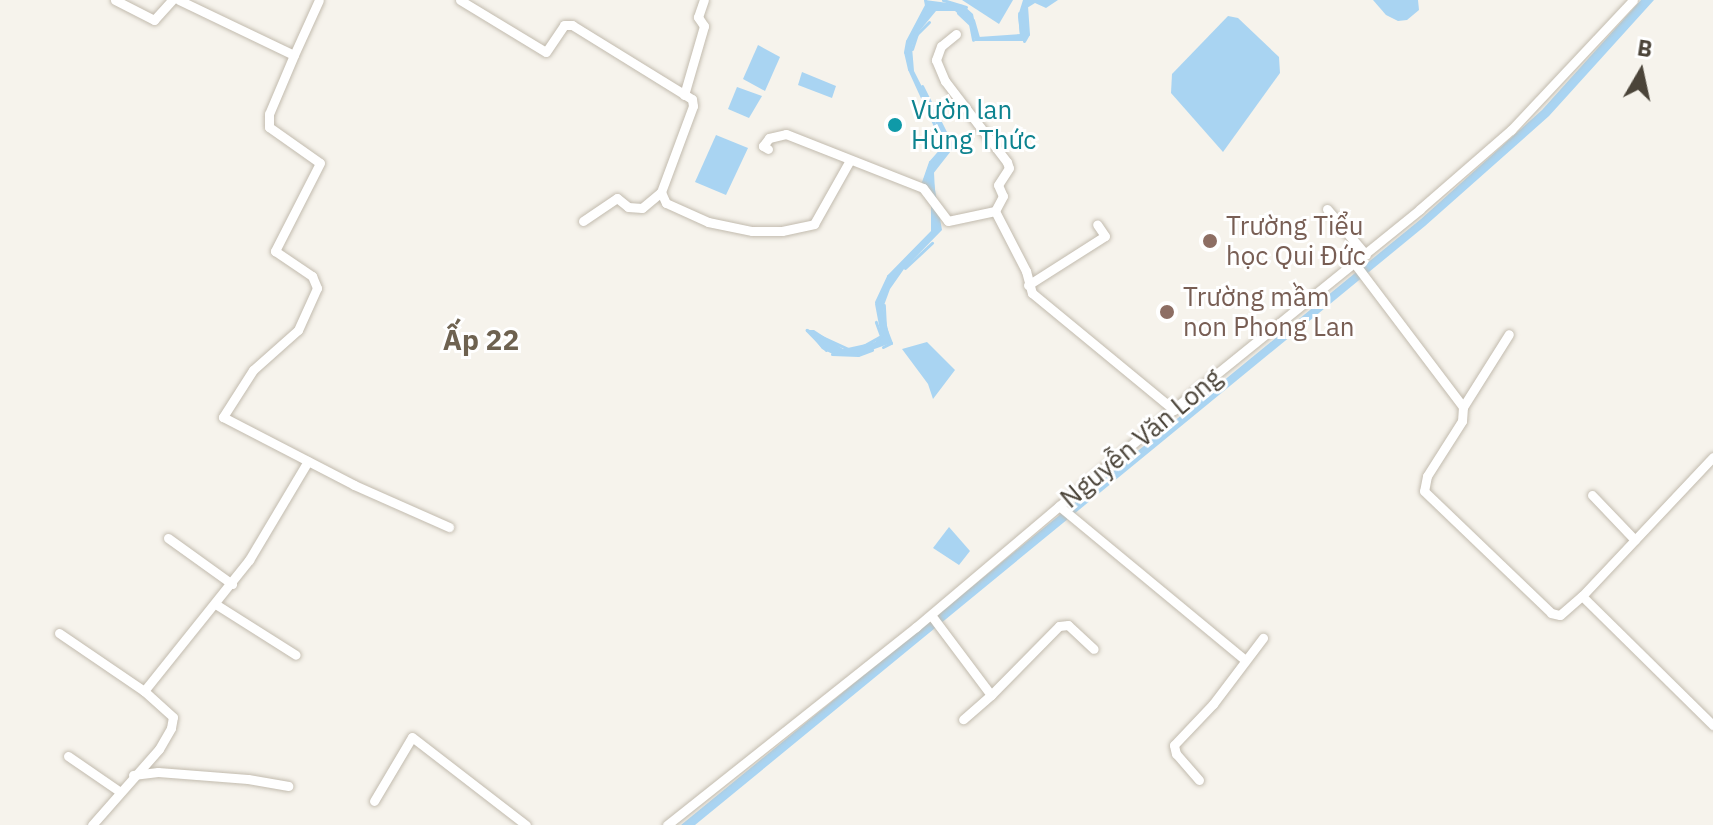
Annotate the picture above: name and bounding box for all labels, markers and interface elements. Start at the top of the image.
north arrow [1601,32,1681,112]
text: B [1635,32,1654,63]
place label: Vườn lan Hùng Thức [911,94,1036,156]
marker: Vườn lan Hùng Thức [886,116,904,134]
place label: Trường Tiểu học Qui Đức [1226,210,1366,272]
marker: Trường Tiểu học Qui Đức [1201,232,1219,250]
place label: Trường mầm non Phong Lan [1183,281,1355,342]
marker: Trường mầm non Phong Lan [1158,303,1176,321]
district label: Ấp 22 [443,323,519,357]
street label: Nguyễn Văn Long [1054,362,1228,514]

